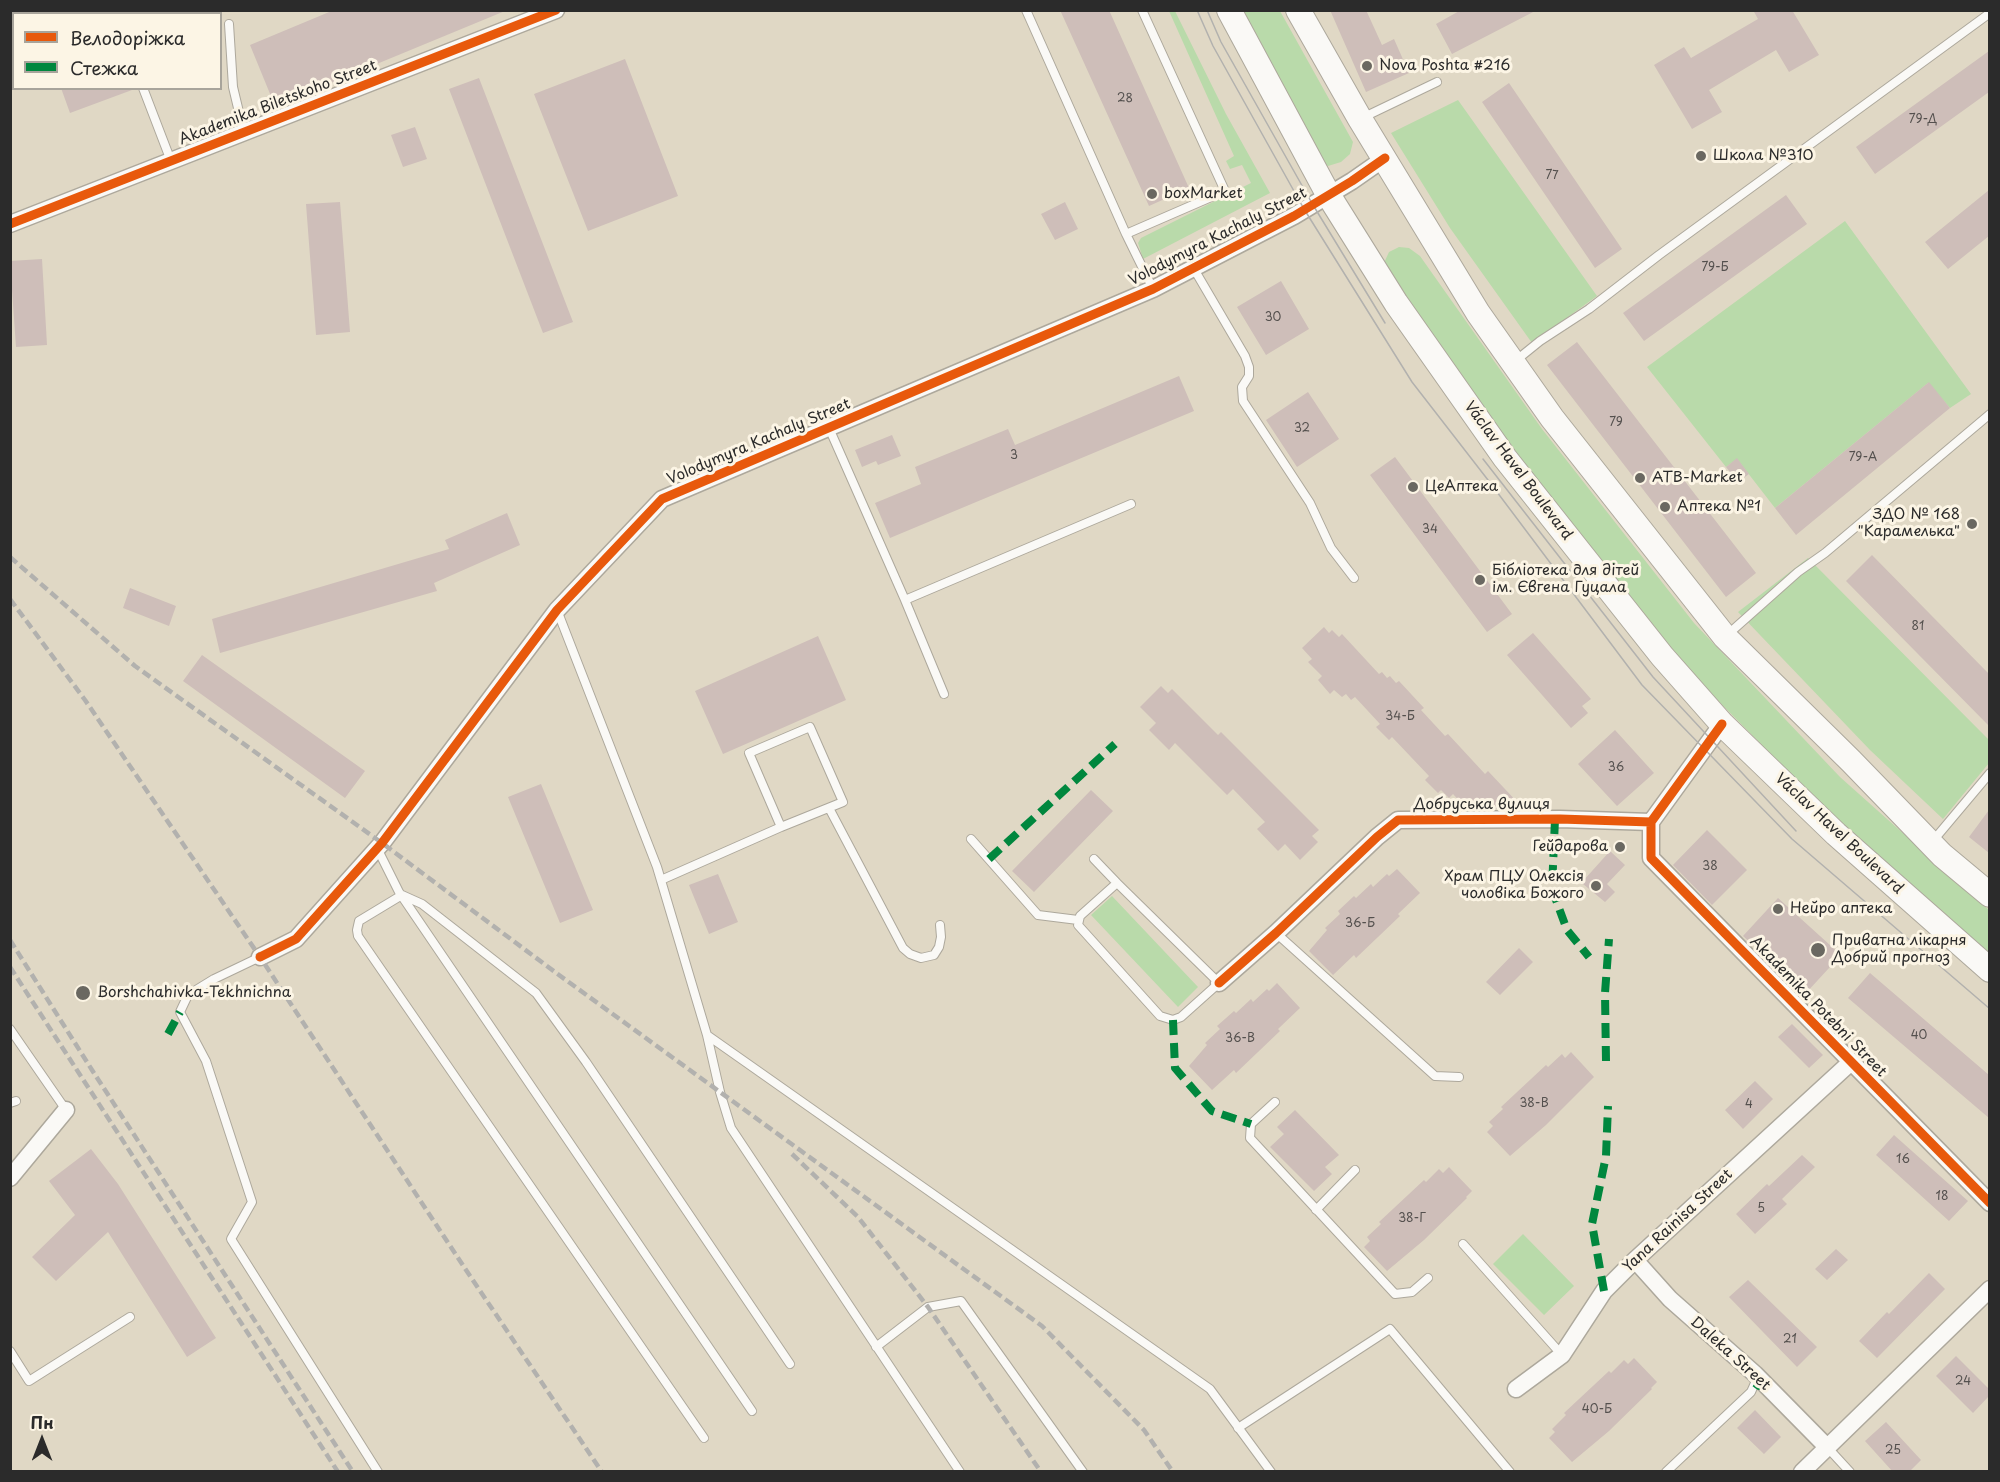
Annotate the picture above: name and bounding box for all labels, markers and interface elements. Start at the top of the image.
legend [12,12,222,90]
text: Велодоріжка [70,24,185,51]
text: Стежка [70,54,138,81]
street label: Akademika Biletskoho Street [176,57,380,149]
place label: Nova Poshta #216 [1379,57,1510,75]
marker: Nova Poshta #216 [1360,59,1374,73]
house number: 28 [1117,92,1133,106]
house number: 79-Д [1909,113,1937,127]
place label: Школа №310 [1713,147,1813,165]
marker: Школа №310 [1694,149,1708,163]
house number: 77 [1545,169,1559,183]
street label: Volodymyra Kachaly Street [1126,184,1310,290]
place label: boxMarket [1164,185,1243,203]
marker: boxMarket [1145,187,1159,201]
house number: 79-Б [1701,261,1729,275]
house number: 30 [1265,311,1281,325]
street label: Volodymyra Kachaly Street [665,395,853,489]
street label: Václav Havel Boulevard [1460,398,1576,544]
house number: 79 [1609,416,1623,430]
house number: 32 [1294,422,1310,436]
house number: 3 [1010,449,1018,463]
house number: 79-А [1849,451,1877,465]
place label: ATB-Market [1652,469,1743,487]
marker: ATB-Market [1633,471,1647,485]
place label: ЦеАптека [1425,478,1498,496]
marker: ЦеАптека [1406,480,1420,494]
place label: Аптека №1 [1677,498,1761,516]
marker: Аптека №1 [1658,500,1672,514]
place label: ЗДО № 168 "Карамелька" [1858,506,1960,541]
marker: ЗДО № 168 "Карамелька" [1965,517,1979,531]
house number: 34 [1422,523,1438,537]
place label: Бібліотека для дітей ім. Євгена Гуцала [1492,562,1639,597]
marker: Бібліотека для дітей ім. Євгена Гуцала [1473,573,1487,587]
house number: 81 [1912,620,1924,634]
house number: 34-Б [1385,710,1415,724]
house number: 36 [1608,761,1624,775]
street label: Václav Havel Boulevard [1771,770,1907,898]
street label: Добруська вулиця [1414,796,1550,814]
place label: Гейдарова [1533,838,1608,856]
marker: Гейдарова [1613,840,1627,854]
house number: 38 [1702,860,1718,874]
place label: Храм ПЦУ Олексія чоловіка Божого [1444,868,1584,903]
marker: Храм ПЦУ Олексія чоловіка Божого [1589,879,1603,893]
place label: Нейро аптека [1790,900,1892,918]
marker: Нейро аптека [1771,902,1785,916]
house number: 36-Б [1345,917,1375,931]
place label: Приватна лікарня Добрий прогноз [1832,932,1967,967]
street label: Akademika Potebni Street [1746,933,1890,1081]
marker: Приватна лікарня Добрий прогноз [1809,941,1827,959]
marker: Borshchahivka-Tekhnichna [74,984,92,1002]
place label: Borshchahivka-Tekhnichna [97,984,291,1002]
house number: 40 [1911,1029,1927,1043]
house number: 36-В [1225,1032,1255,1046]
house number: 38-В [1519,1097,1549,1111]
house number: 4 [1745,1098,1753,1112]
house number: 16 [1896,1153,1910,1167]
street label: Yana Rainisa Street [1620,1166,1736,1276]
house number: 18 [1936,1190,1948,1204]
house number: 5 [1757,1202,1765,1216]
house number: 38-Г [1398,1212,1426,1226]
street label: Daleka Street [1686,1313,1774,1395]
house number: 21 [1783,1333,1797,1347]
house number: 24 [1955,1375,1971,1389]
house number: 40-Б [1582,1403,1612,1417]
north arrow [12,1410,72,1470]
text: Пн [30,1410,54,1434]
house number: 25 [1885,1444,1901,1458]

